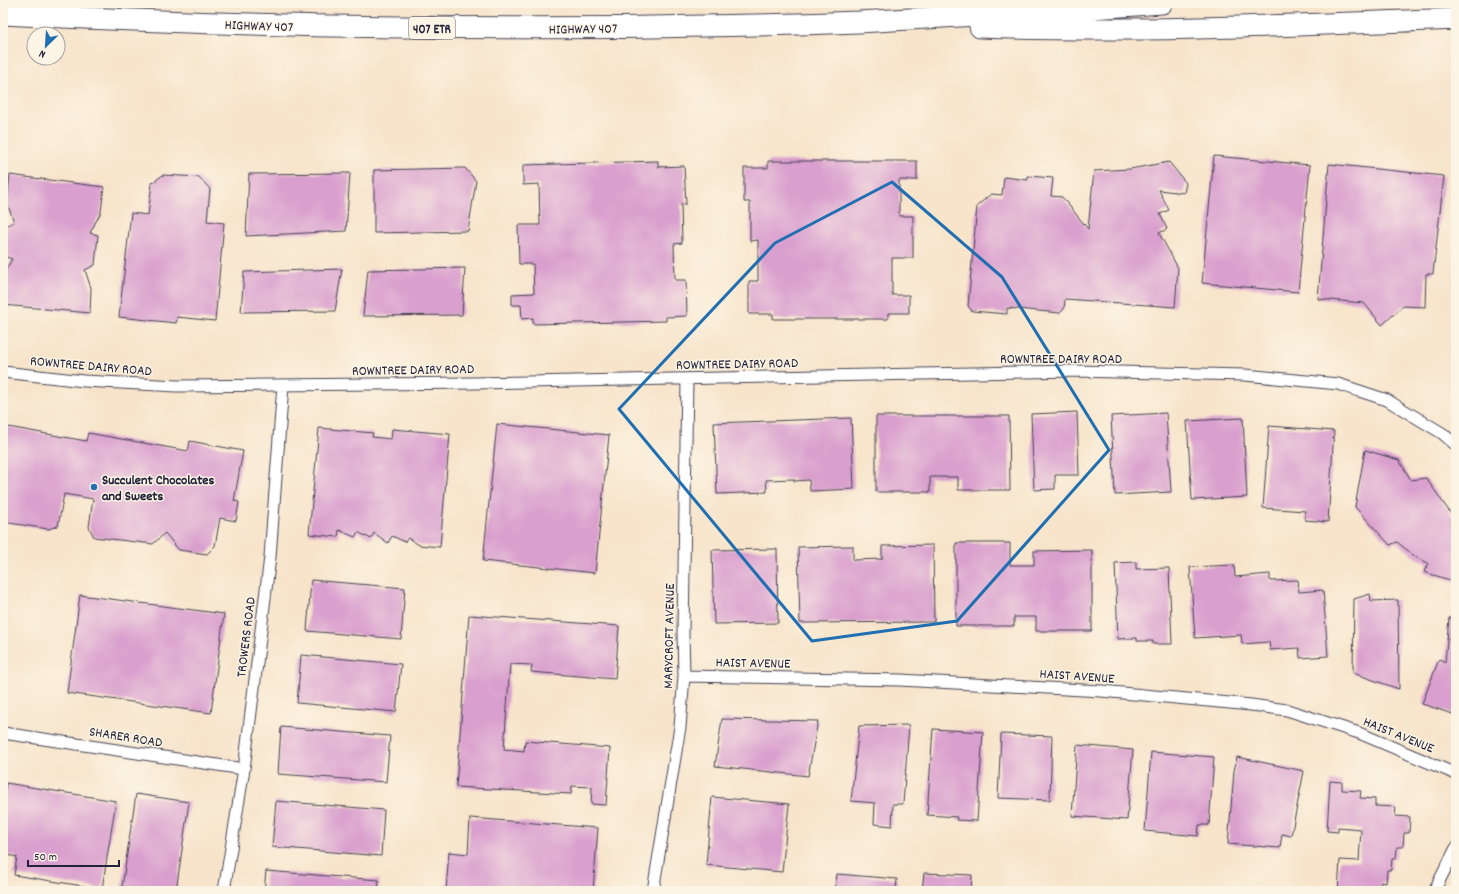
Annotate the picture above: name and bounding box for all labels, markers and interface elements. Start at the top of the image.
street label: HIGHWAY 407 [224,16,294,38]
road number: 407 ETR [409,17,455,39]
street label: HIGHWAY 407 [549,19,617,41]
north arrow [26,26,66,66]
text: N [36,45,48,62]
street label: ROWNTREE DAIRY ROAD [1000,350,1122,370]
street label: ROWNTREE DAIRY ROAD [29,352,153,382]
street label: ROWNTREE DAIRY ROAD [676,354,798,376]
street label: ROWNTREE DAIRY ROAD [352,360,474,382]
place label: Succulent Chocolates and Sweets [102,471,214,507]
marker: Succulent Chocolates and Sweets [89,482,99,492]
street label: MARYCROFT AVENUE [659,583,681,689]
street label: TROWERS ROAD [232,596,262,679]
street label: HAIST AVENUE [715,653,791,675]
street label: HAIST AVENUE [1039,664,1116,690]
street label: HAIST AVENUE [1360,713,1437,759]
street label: SHARER ROAD [88,722,164,754]
scale bar [28,842,119,868]
text: 50 m [34,849,57,866]

